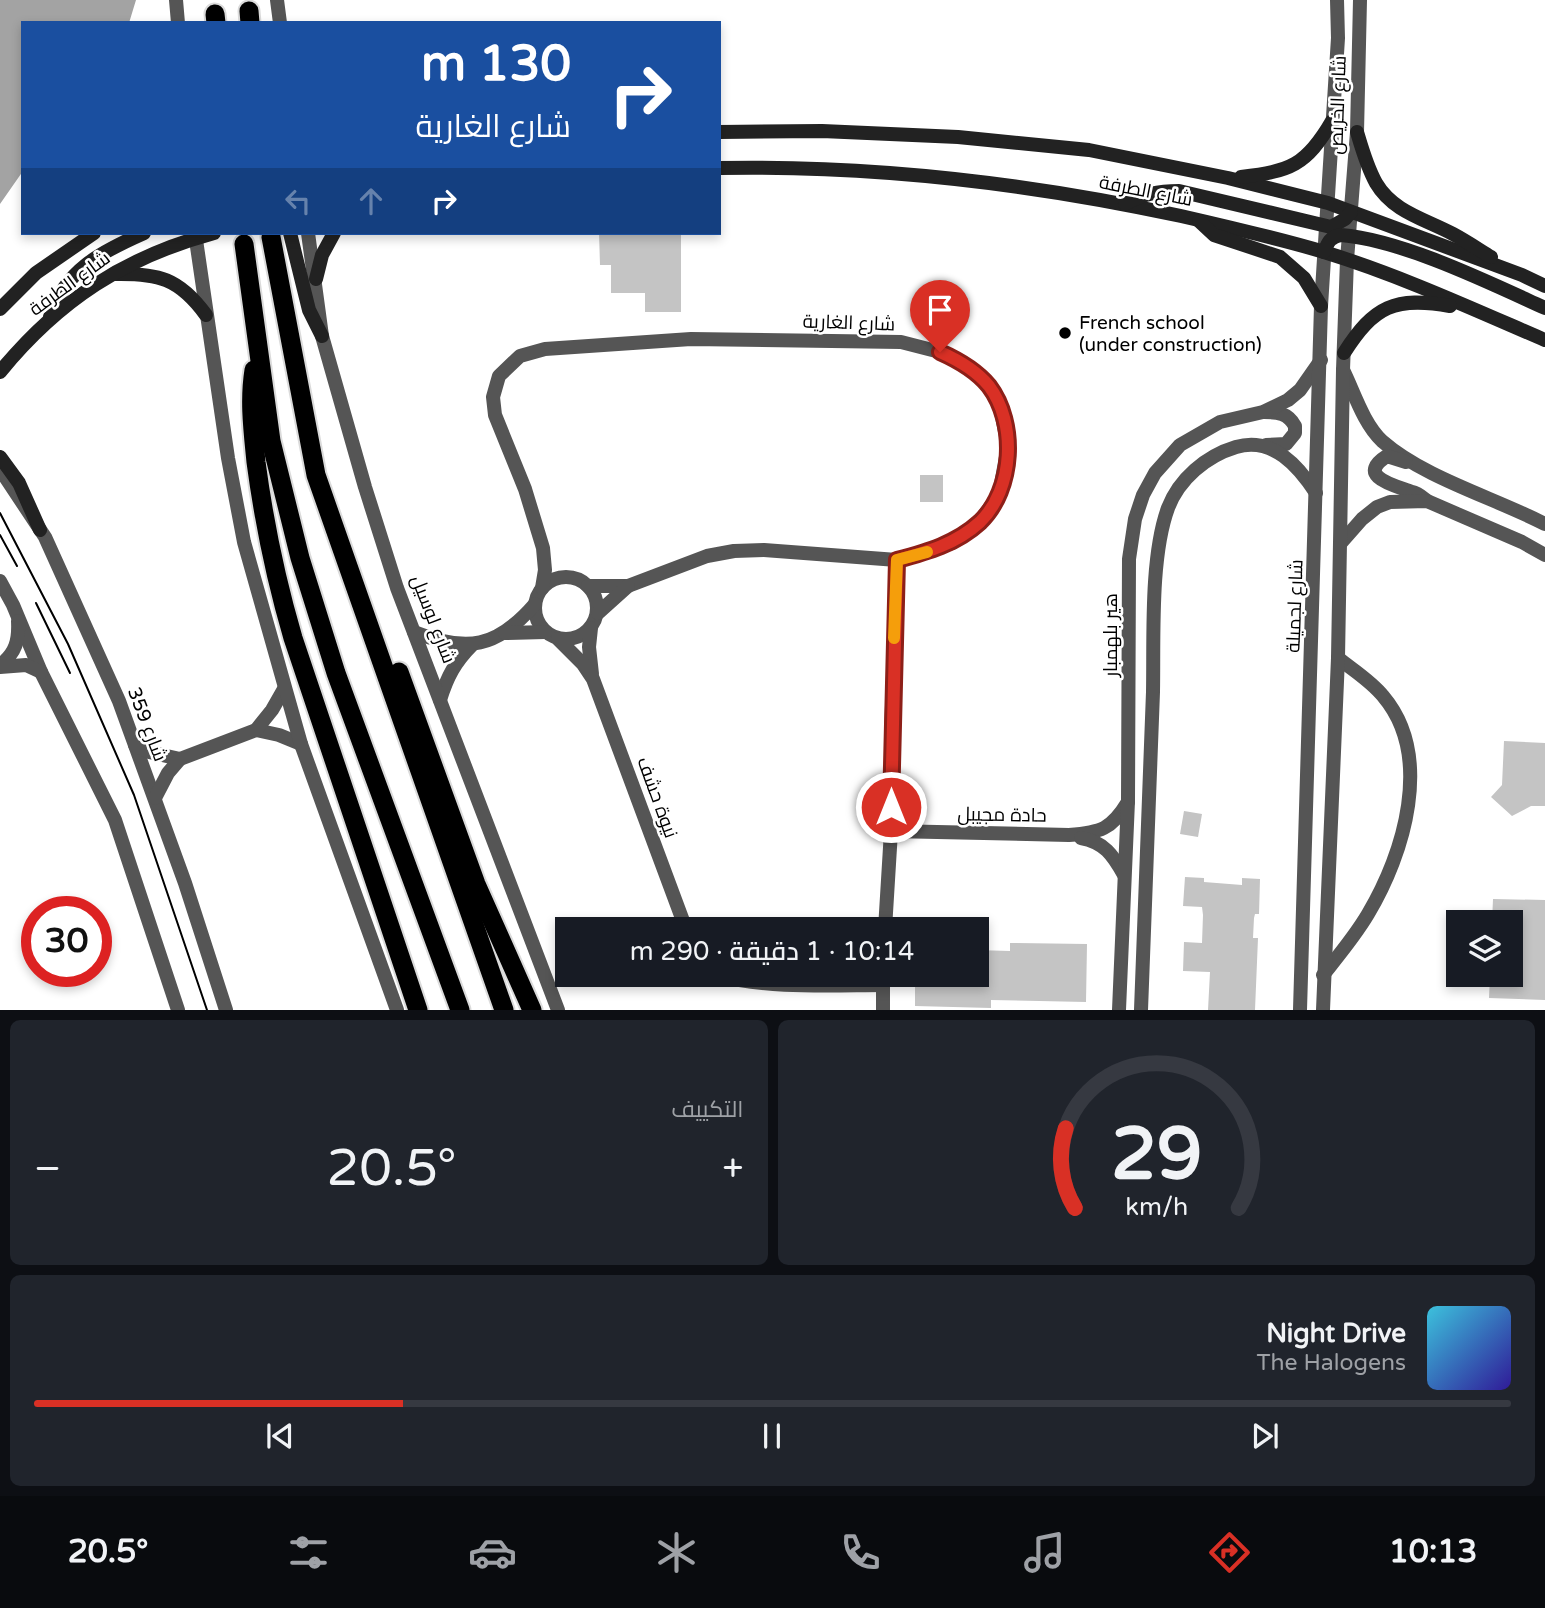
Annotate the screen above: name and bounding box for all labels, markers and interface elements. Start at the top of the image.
text: 130 m [421,35,571,94]
icon: right [595,49,686,140]
street label: شارع الخريص [1325,55,1353,155]
text: شارع الغارية [415,108,571,146]
street label: شارع الطرفة [1097,171,1194,213]
icon: left [279,182,317,220]
icon: ahead [352,182,390,220]
icon: right [425,182,463,220]
street label: شارع الطرفة [25,247,115,322]
pin [910,280,970,352]
icon: arrive [921,291,959,329]
street label: شارع الغارية [802,310,895,338]
place label: French school (under construction) [1079,312,1262,356]
marker: French school (under construction) [1057,325,1073,341]
street label: شارع لجميلة [1282,559,1310,653]
street label: شارع لوسيل [404,572,460,667]
street label: هير بلهمبار [1100,593,1122,678]
street label: شارع 359 [121,684,171,765]
street label: نيوة حشف [632,754,682,841]
position arrow [854,770,928,844]
street label: حادة مجيبل [957,803,1047,827]
speed limit sign: 30 [21,896,112,987]
map controls [1446,910,1523,987]
button: layers [1446,910,1523,987]
text: 10:14 · 1 دقيقة · 290 m [630,936,914,967]
text: التكييف [671,1096,744,1124]
text: 29 [1111,1112,1202,1200]
text: 20.5° [327,1137,457,1200]
text: − [34,1146,61,1192]
text: + [722,1146,744,1192]
text: km/h [1125,1192,1188,1222]
text: Night Drive [1266,1318,1406,1349]
text: The Halogens [1257,1349,1406,1377]
icon: previous [261,1417,299,1455]
icon: pause [753,1417,791,1455]
icon: next [1246,1417,1284,1455]
icon: filters [284,1528,333,1577]
icon: car [468,1528,517,1577]
icon: climate [652,1528,701,1577]
icon: phone [836,1528,885,1577]
icon: music [1020,1528,1069,1577]
icon: directions [1205,1528,1254,1577]
text: 20.5° [68,1533,148,1571]
text: 10:13 [1389,1533,1477,1571]

